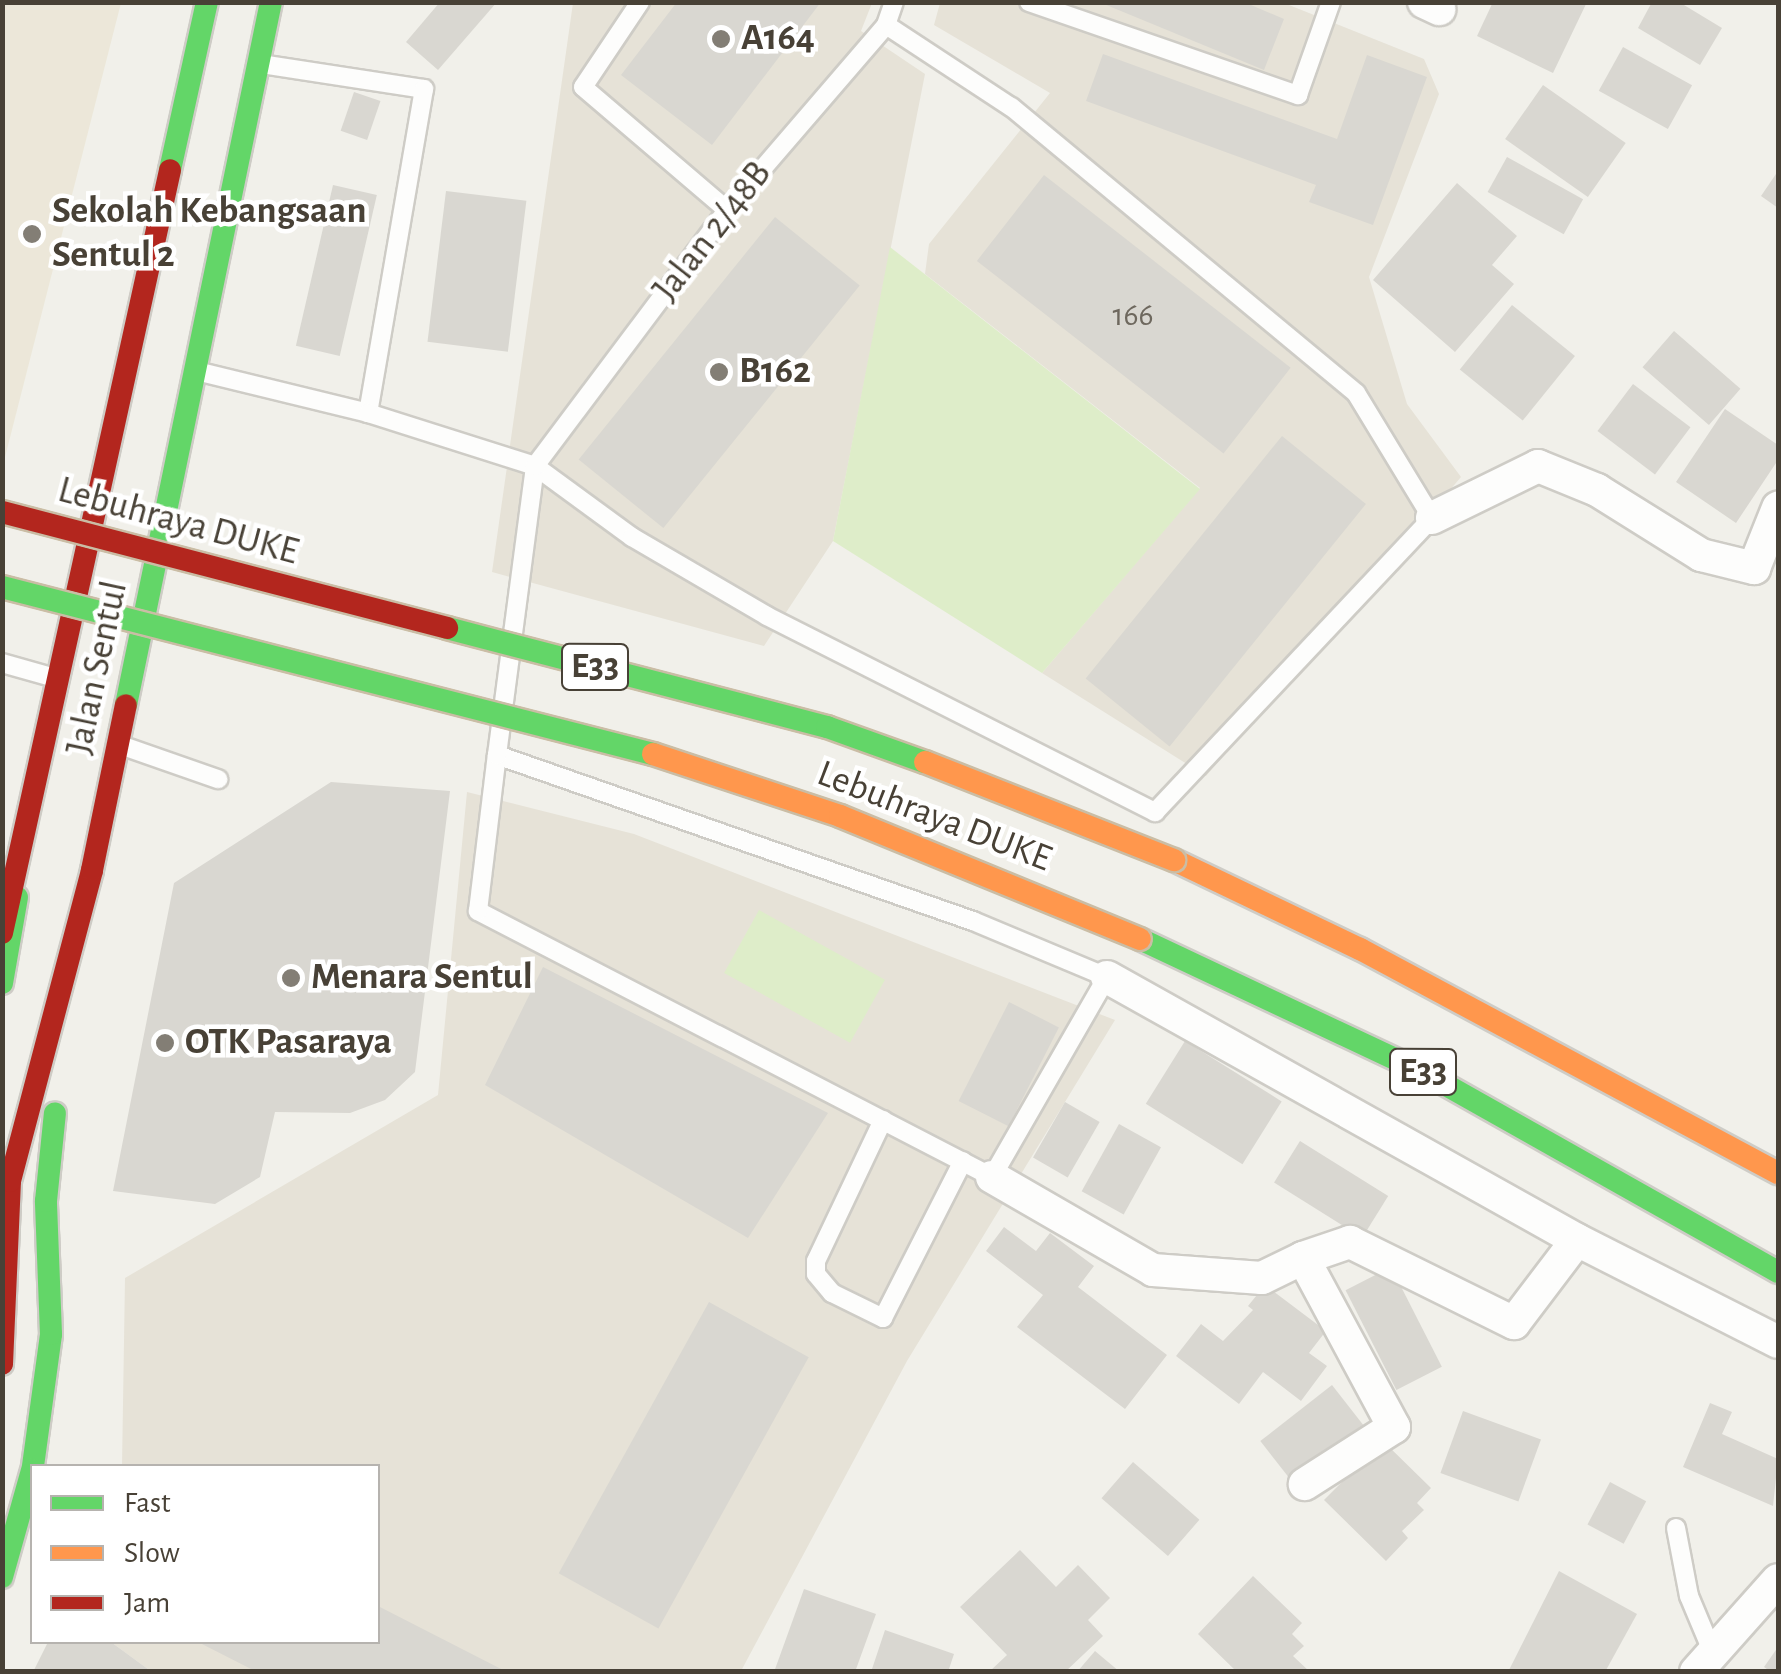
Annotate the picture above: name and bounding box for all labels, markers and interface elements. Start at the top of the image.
place label: A164 [741,16,815,62]
marker: A164 [710,28,732,50]
street label: Jalan 2/48B [644,153,782,311]
place label: Sekolah Kebangsaan Sentul 2 [52,189,367,278]
marker: Sekolah Kebangsaan Sentul 2 [21,223,43,245]
house number: 166 [1112,296,1154,334]
place label: B162 [739,349,811,395]
marker: B162 [708,361,730,383]
street label: Lebuhraya DUKE [53,468,303,576]
street label: Jalan Sentul [57,577,139,759]
road number: E33 [560,637,630,697]
street label: Lebuhraya DUKE [811,751,1057,883]
place label: Menara Sentul [311,955,533,1001]
marker: Menara Sentul [280,967,302,989]
place label: OTK Pasaraya [185,1020,392,1066]
marker: OTK Pasaraya [154,1032,176,1054]
road number: E33 [1388,1042,1458,1102]
legend [30,1464,380,1644]
text: Fast [124,1488,171,1518]
text: Slow [124,1538,180,1568]
text: Jam [124,1588,170,1618]

